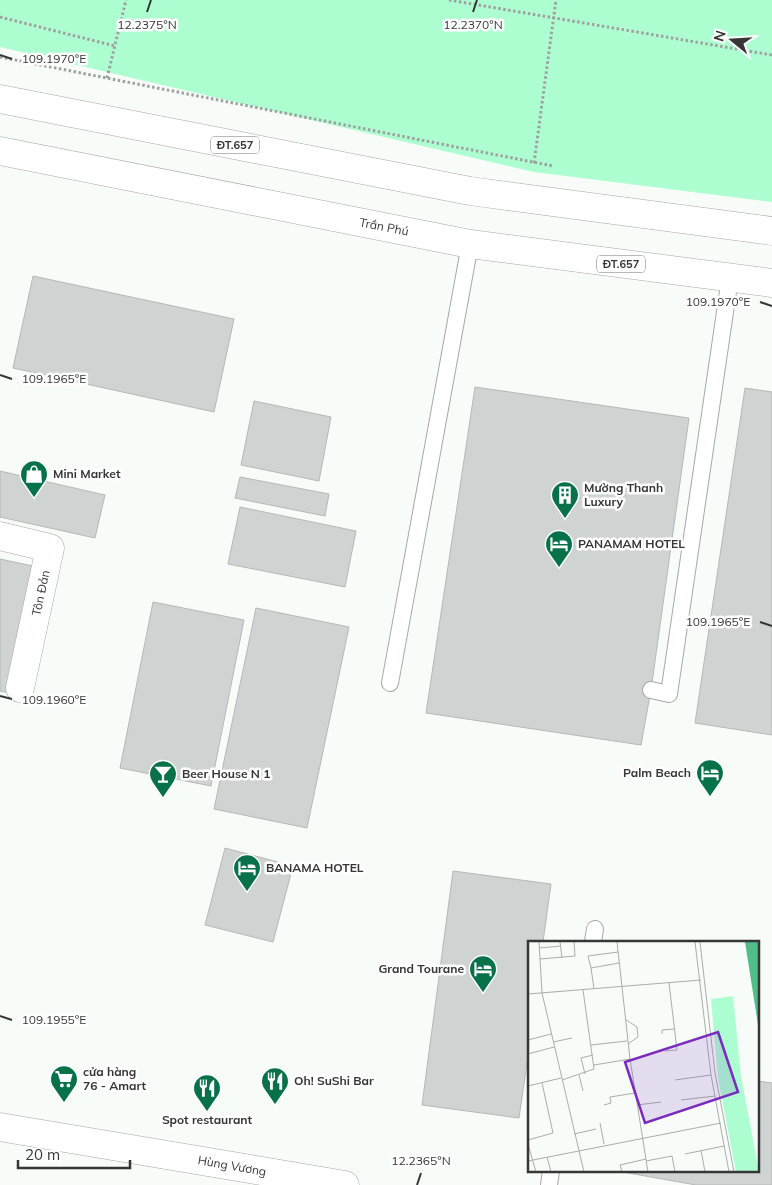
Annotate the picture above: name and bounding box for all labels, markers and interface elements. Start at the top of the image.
north arrow [707,15,757,65]
text: 12.2375°N [117,17,177,32]
text: 12.2370°N [443,17,503,32]
text: N [709,28,730,44]
text: 109.1970°E [22,51,86,66]
road number: ĐT.657 [211,136,259,154]
street label: Trần Phú [358,214,410,239]
road number: ĐT.657 [597,255,645,272]
text: 109.1970°E [686,294,750,309]
text: 109.1965°E [22,371,86,386]
shop icon: Mini Market [19,459,49,498]
place label: Mini Market [53,466,121,481]
building icon: Mường Thanh Luxury [550,480,580,519]
place label: Mường Thanh Luxury [584,480,663,509]
hotel icon: PANAMAM HOTEL [544,529,574,568]
place label: PANAMAM HOTEL [578,536,685,551]
street label: Tôn Đản [28,569,53,617]
text: 109.1965°E [686,614,750,629]
text: 109.1960°E [22,692,86,707]
hotel icon: Palm Beach [695,758,725,797]
bar icon: Beer House N 1 [148,759,178,798]
place label: Palm Beach [623,765,691,780]
place label: Beer House N 1 [182,766,270,781]
hotel icon: BANAMA HOTEL [232,853,262,892]
place label: BANAMA HOTEL [266,860,364,875]
inset map [528,941,760,1172]
hotel icon: Grand Tourane [468,954,498,993]
place label: Grand Tourane [378,961,464,976]
text: 109.1955°E [22,1012,86,1027]
supermarket icon: cửa hàng 76 - Amart [49,1064,79,1103]
place label: cửa hàng 76 - Amart [83,1064,147,1093]
restaurant icon: Oh! SuShi Bar [260,1066,290,1105]
restaurant icon: Spot restaurant [192,1073,222,1112]
place label: Oh! SuShi Bar [294,1073,374,1088]
place label: Spot restaurant [162,1112,253,1127]
scale bar [18,1138,130,1170]
text: 20 m [25,1145,60,1164]
street label: Hùng Vương [197,1152,268,1179]
text: 12.2365°N [391,1153,451,1168]

